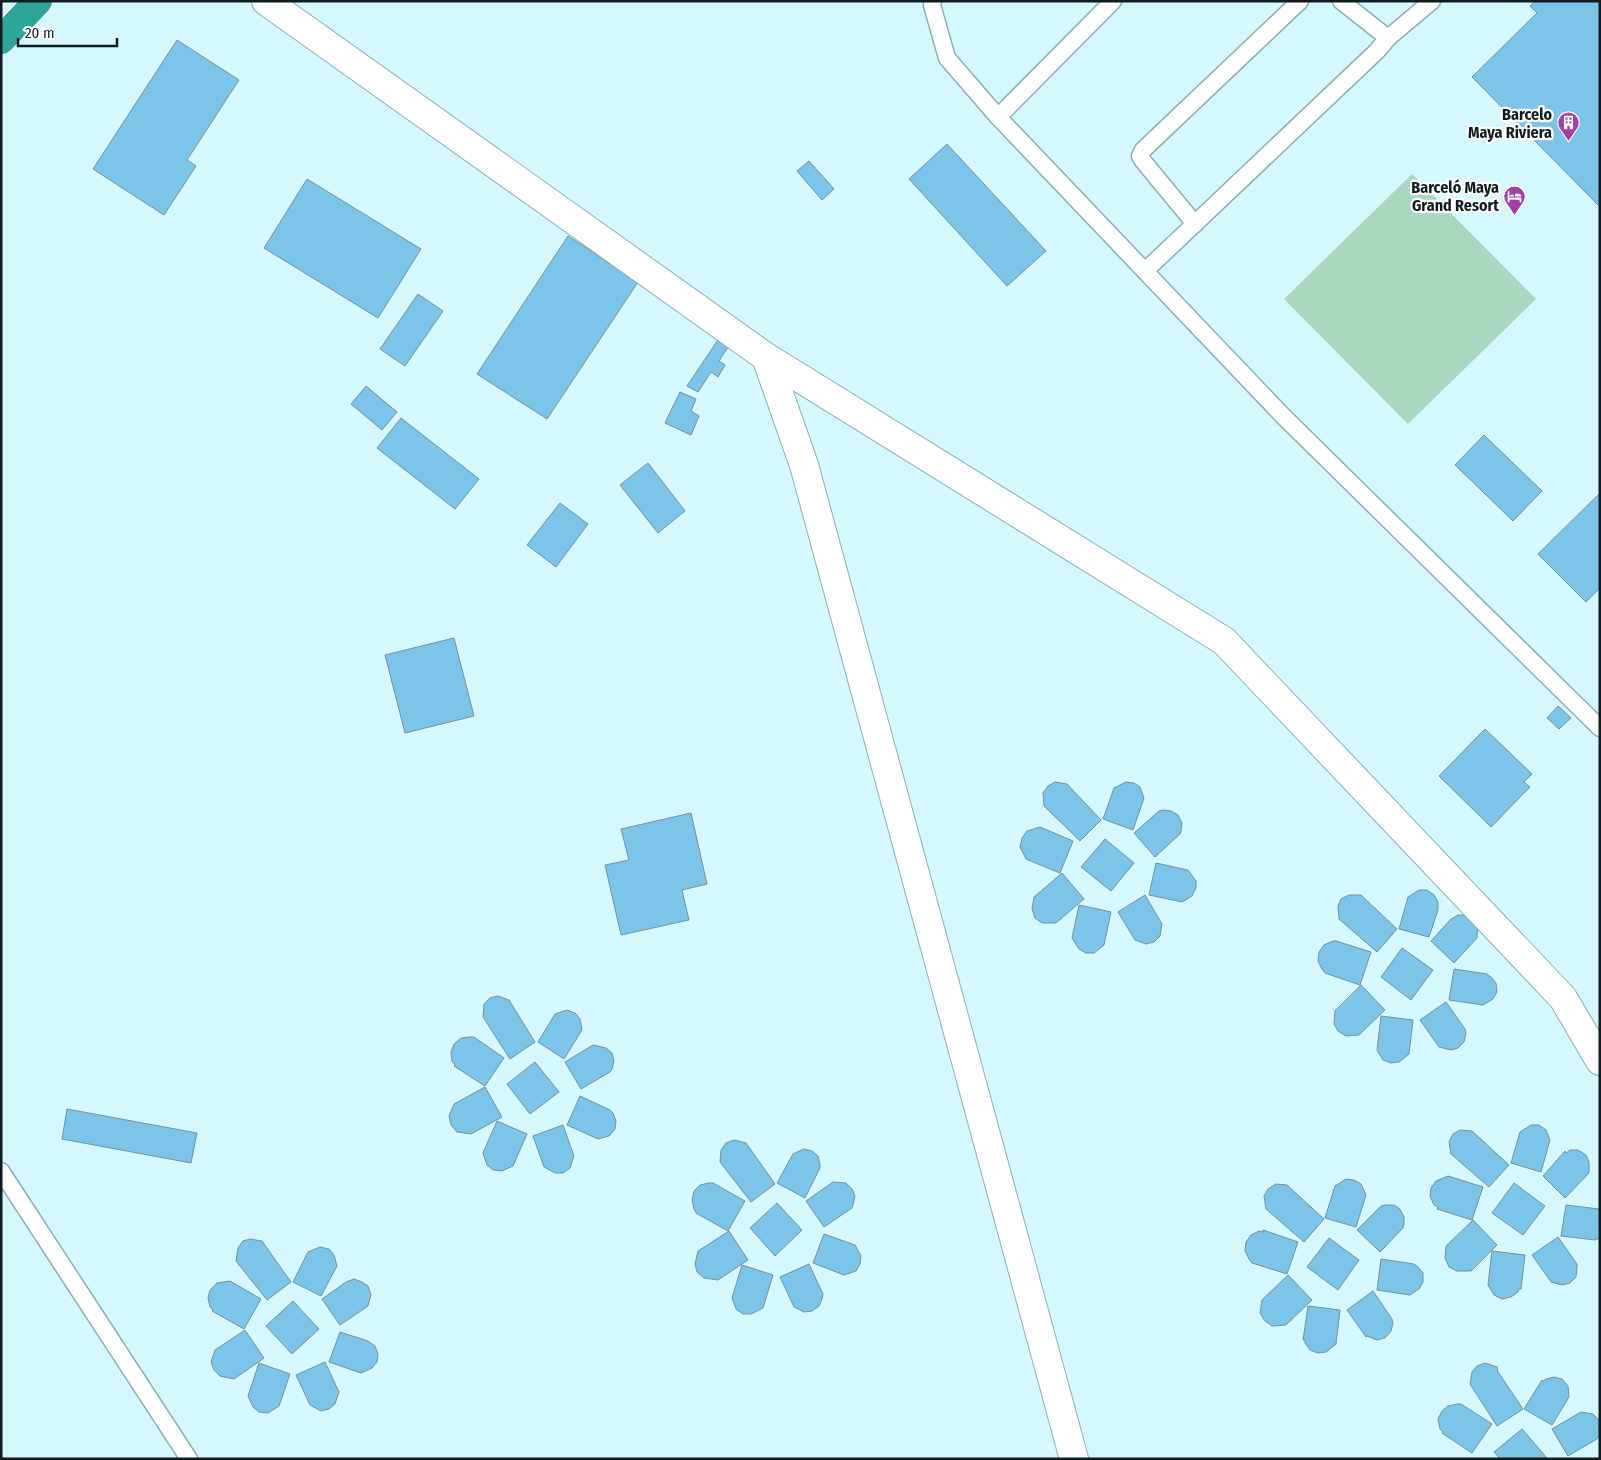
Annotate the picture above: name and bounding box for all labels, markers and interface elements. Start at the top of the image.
scale bar [18,15,116,47]
text: 20 m [25,24,55,42]
place label: Barcelo Maya Riviera [1468,105,1552,142]
building icon: Barcelo Maya Riviera [1556,111,1580,142]
place label: Barceló Maya Grand Resort [1411,178,1499,215]
hotel icon: Barceló Maya Grand Resort [1503,184,1527,215]

